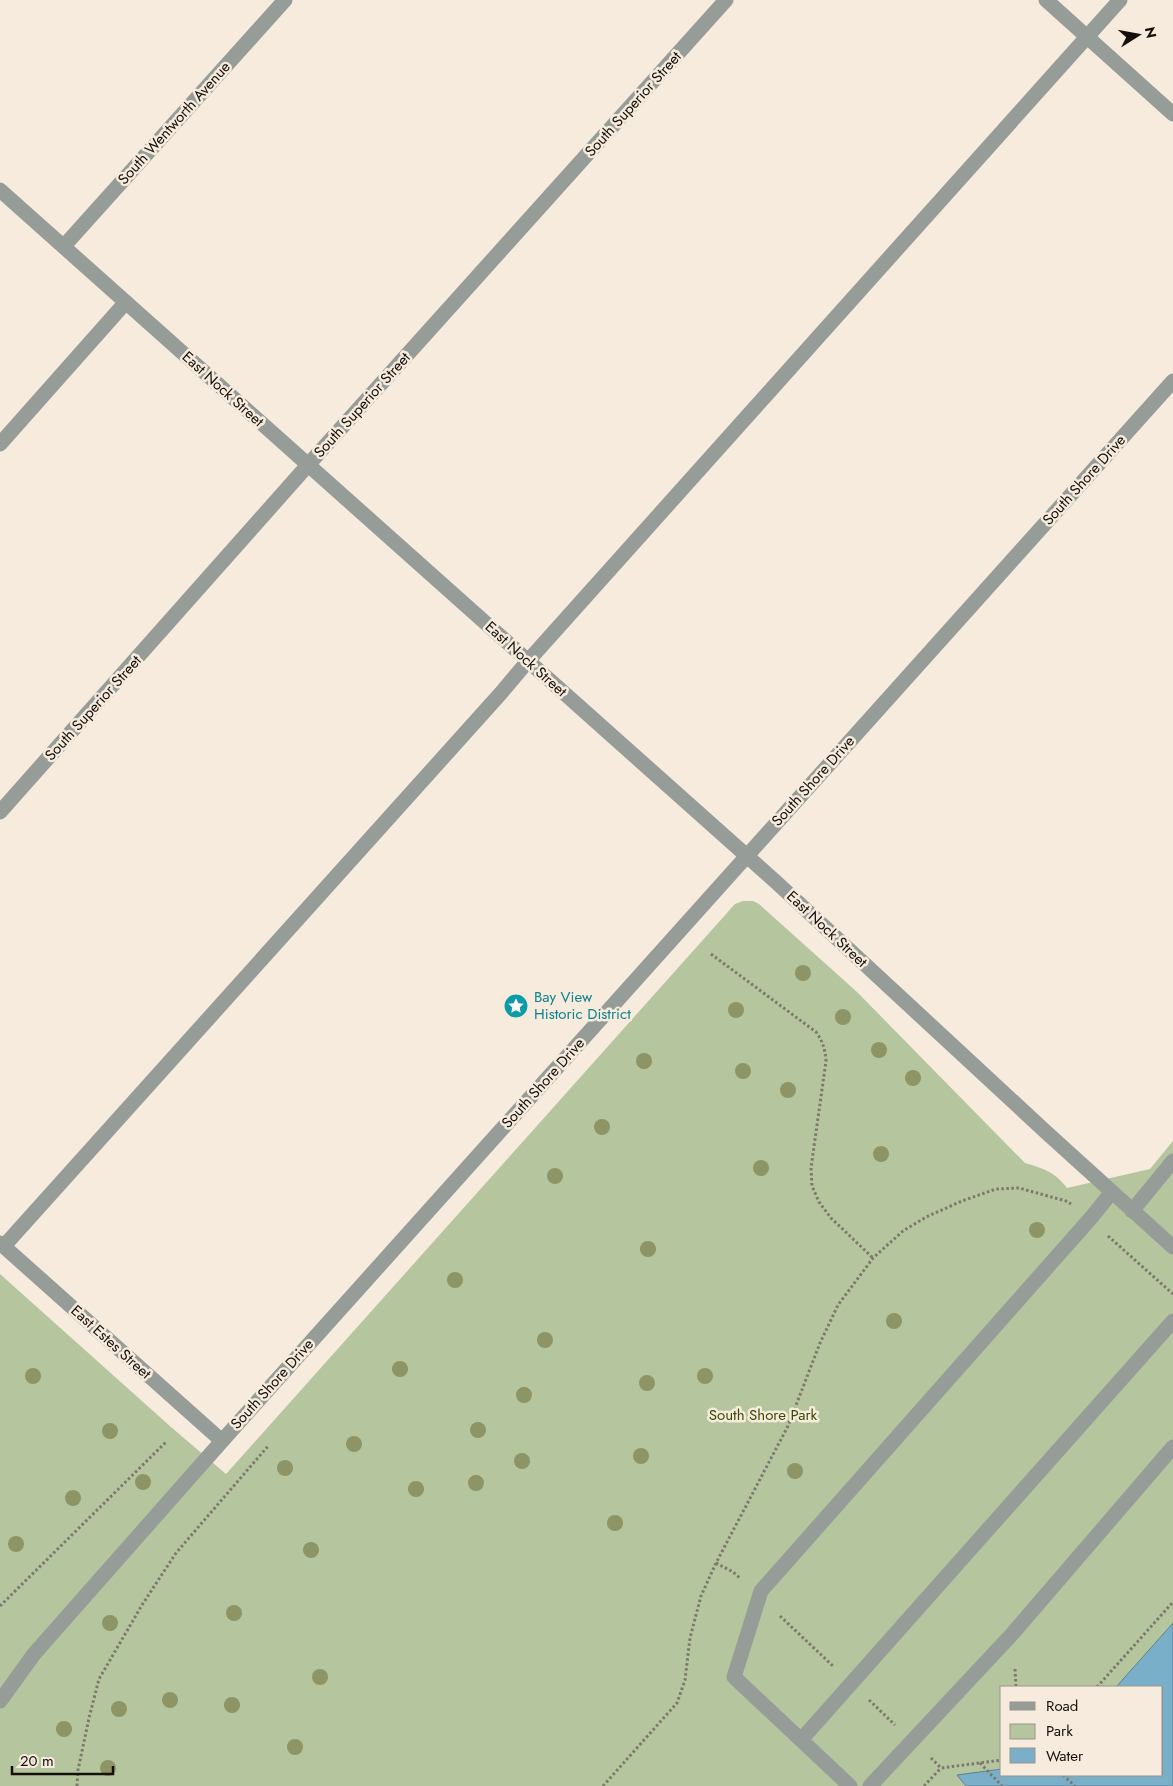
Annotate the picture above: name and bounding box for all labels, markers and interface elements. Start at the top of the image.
north arrow [1113,10,1163,60]
text: N [1140,25,1162,40]
street label: South Superior Street [580,46,687,162]
street label: South Wentworth Avenue [113,56,236,189]
street label: East Nock Street [177,346,269,432]
street label: South Superior Street [309,347,416,463]
street label: South Shore Drive [1037,430,1131,530]
street label: East Nock Street [480,616,572,702]
street label: South Superior Street [40,650,147,766]
street label: South Shore Drive [766,731,860,831]
street label: East Nock Street [782,886,873,973]
place label: Bay View Historic District [534,986,631,1025]
place icon: Bay View Historic District [503,993,529,1019]
street label: South Shore Drive [496,1033,590,1133]
street label: East Estes Street [66,1300,156,1384]
street label: South Shore Drive [225,1334,319,1434]
park label: South Shore Park [709,1404,818,1426]
legend [1000,1686,1163,1776]
text: Road [1046,1695,1078,1717]
text: Park [1046,1720,1073,1742]
scale bar [12,1744,114,1776]
text: Water [1046,1745,1084,1767]
text: 20 m [20,1750,54,1772]

